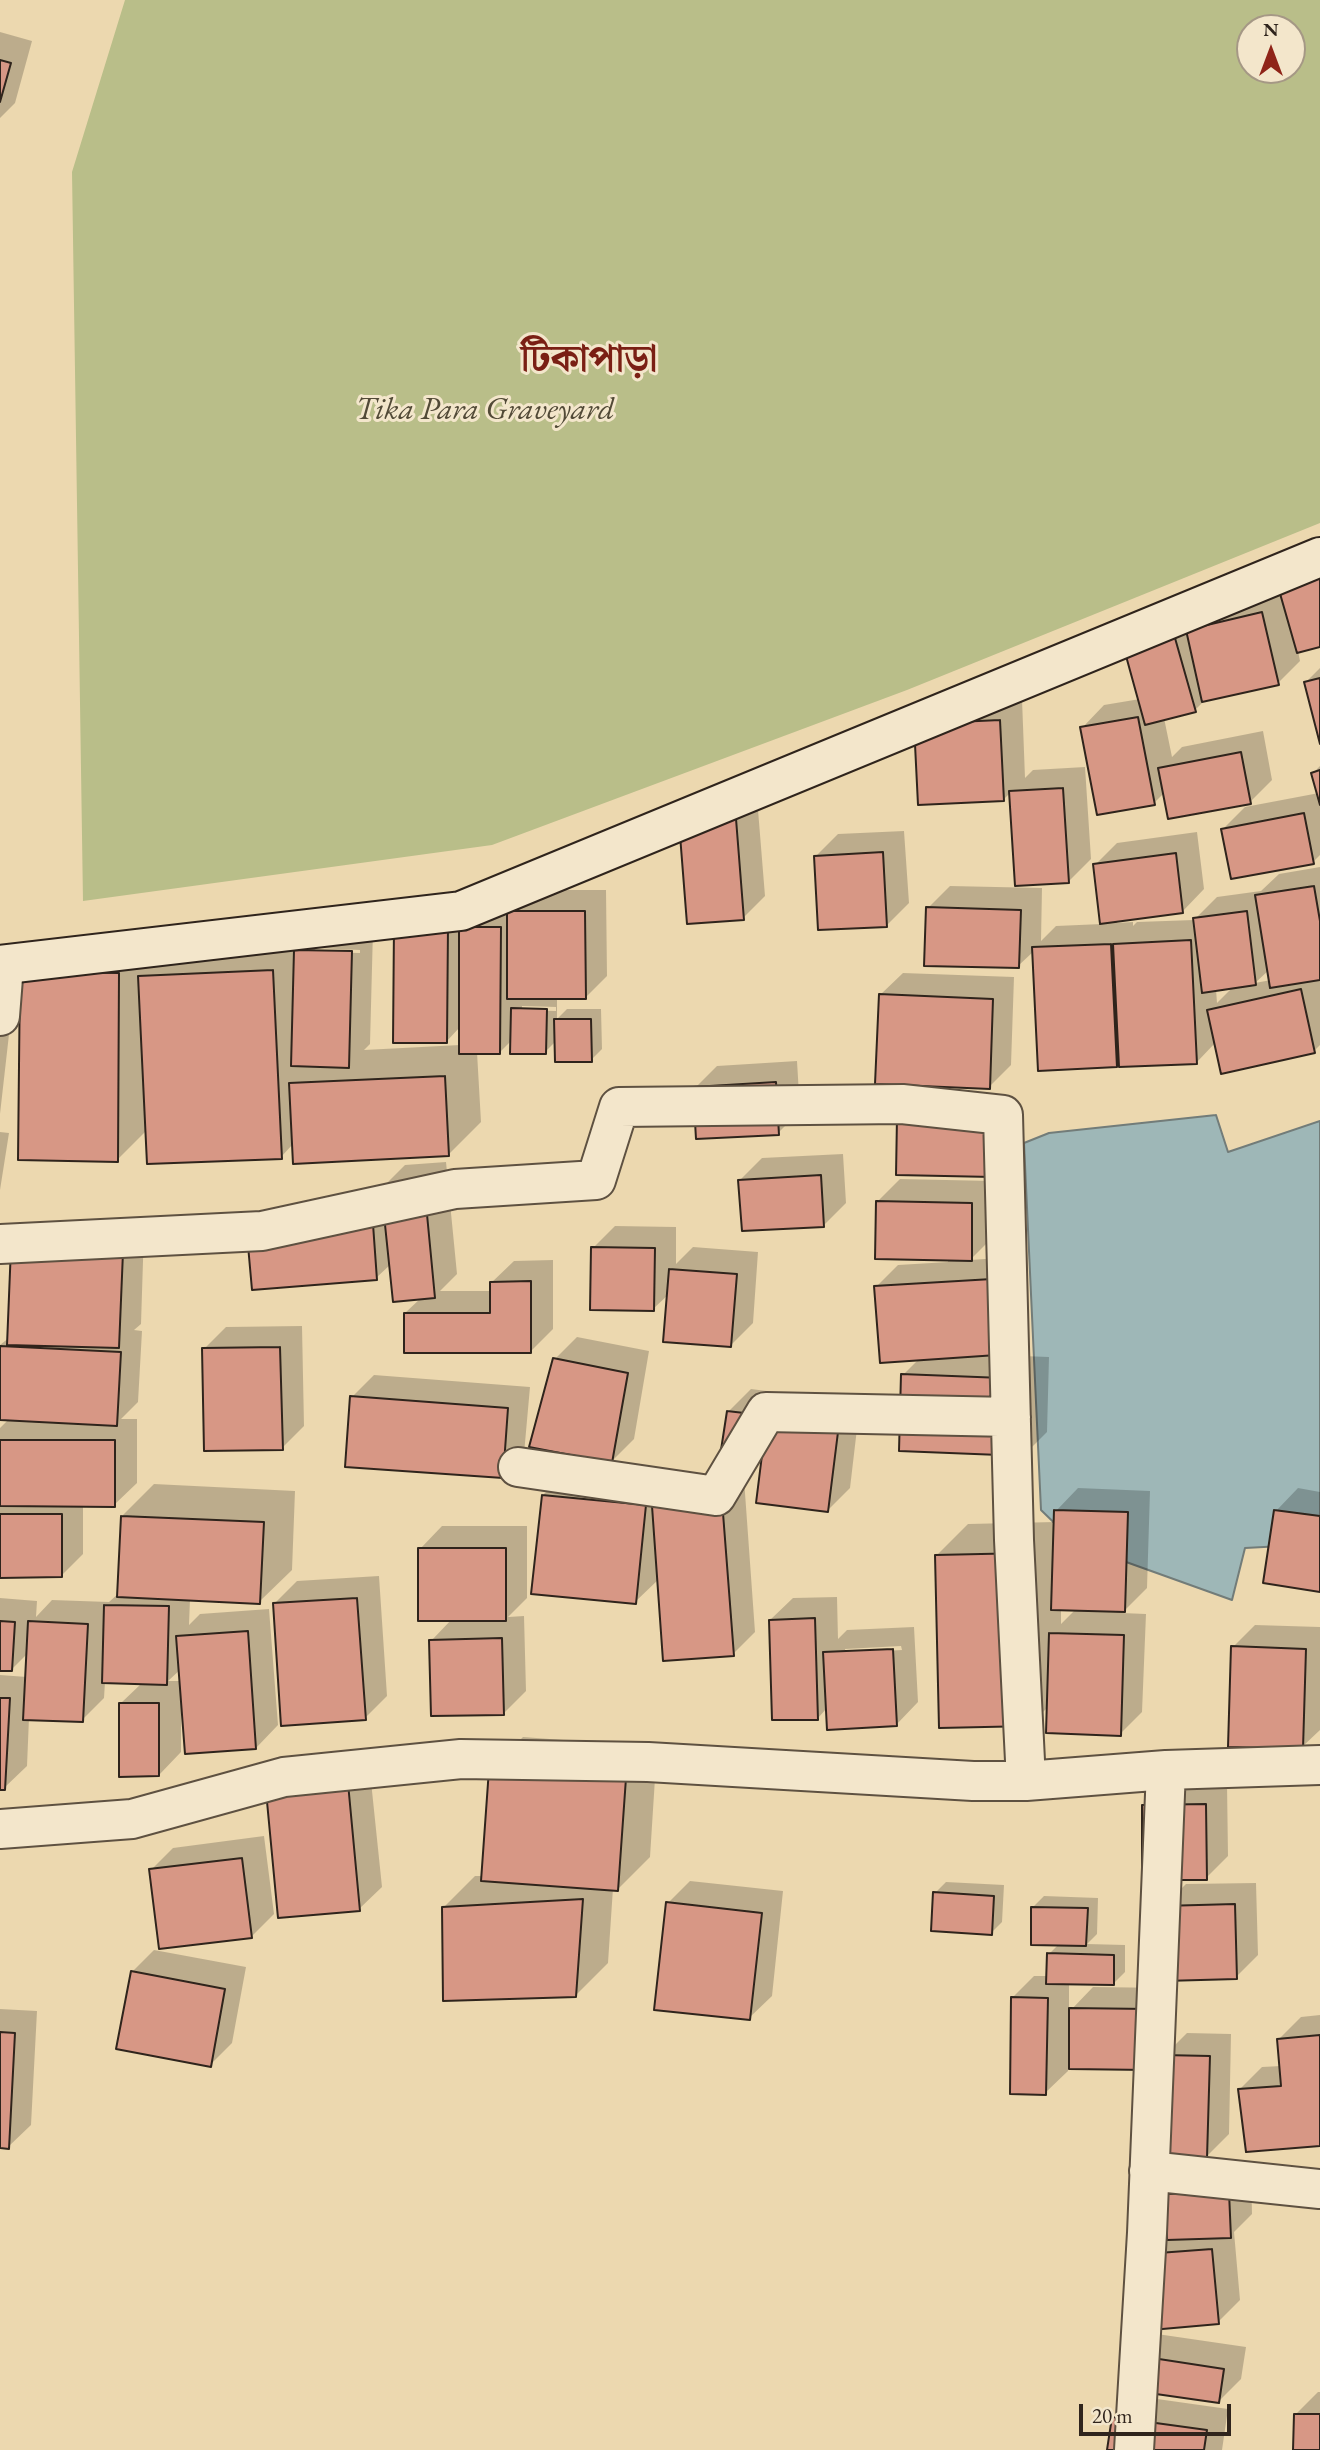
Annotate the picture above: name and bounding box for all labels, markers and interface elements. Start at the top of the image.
north arrow [1236,14,1306,84]
text: N [1263,17,1279,42]
district label: টিকাপাড়া [520,338,658,384]
park label: Tika Para Graveyard [355,391,615,429]
scale bar [1082,2390,1234,2434]
text: 20 m [1092,2402,1133,2429]

